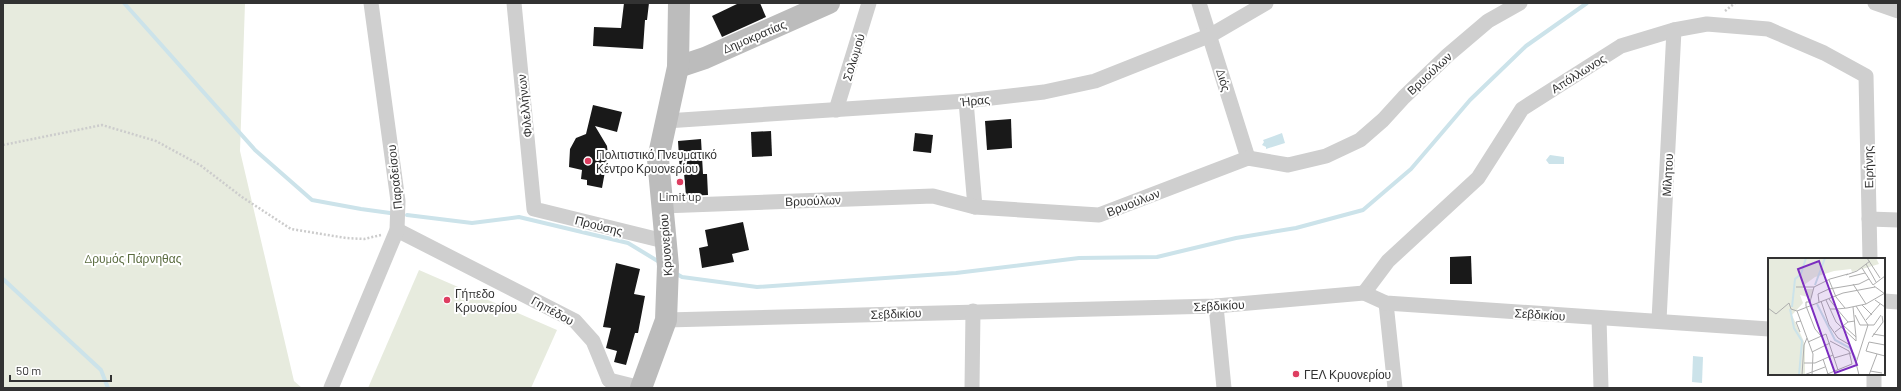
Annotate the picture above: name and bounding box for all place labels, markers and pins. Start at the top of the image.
place label: Πολιτιστικό Πνευματικό Κέντρο Κρυονερίου [596,147,717,176]
marker: Πολιτιστικό Πνευματικό Κέντρο Κρυονερίου [583,156,593,166]
marker: Limit up [675,177,685,187]
place label: Limit up [659,189,701,203]
place label: Γήπεδο Κρυονερίου [455,286,517,315]
marker: Γήπεδο Κρυονερίου [442,295,452,305]
place label: ΓΕΛ Κρυονερίου [1304,367,1391,382]
marker: ΓΕΛ Κρυονερίου [1291,369,1301,379]

